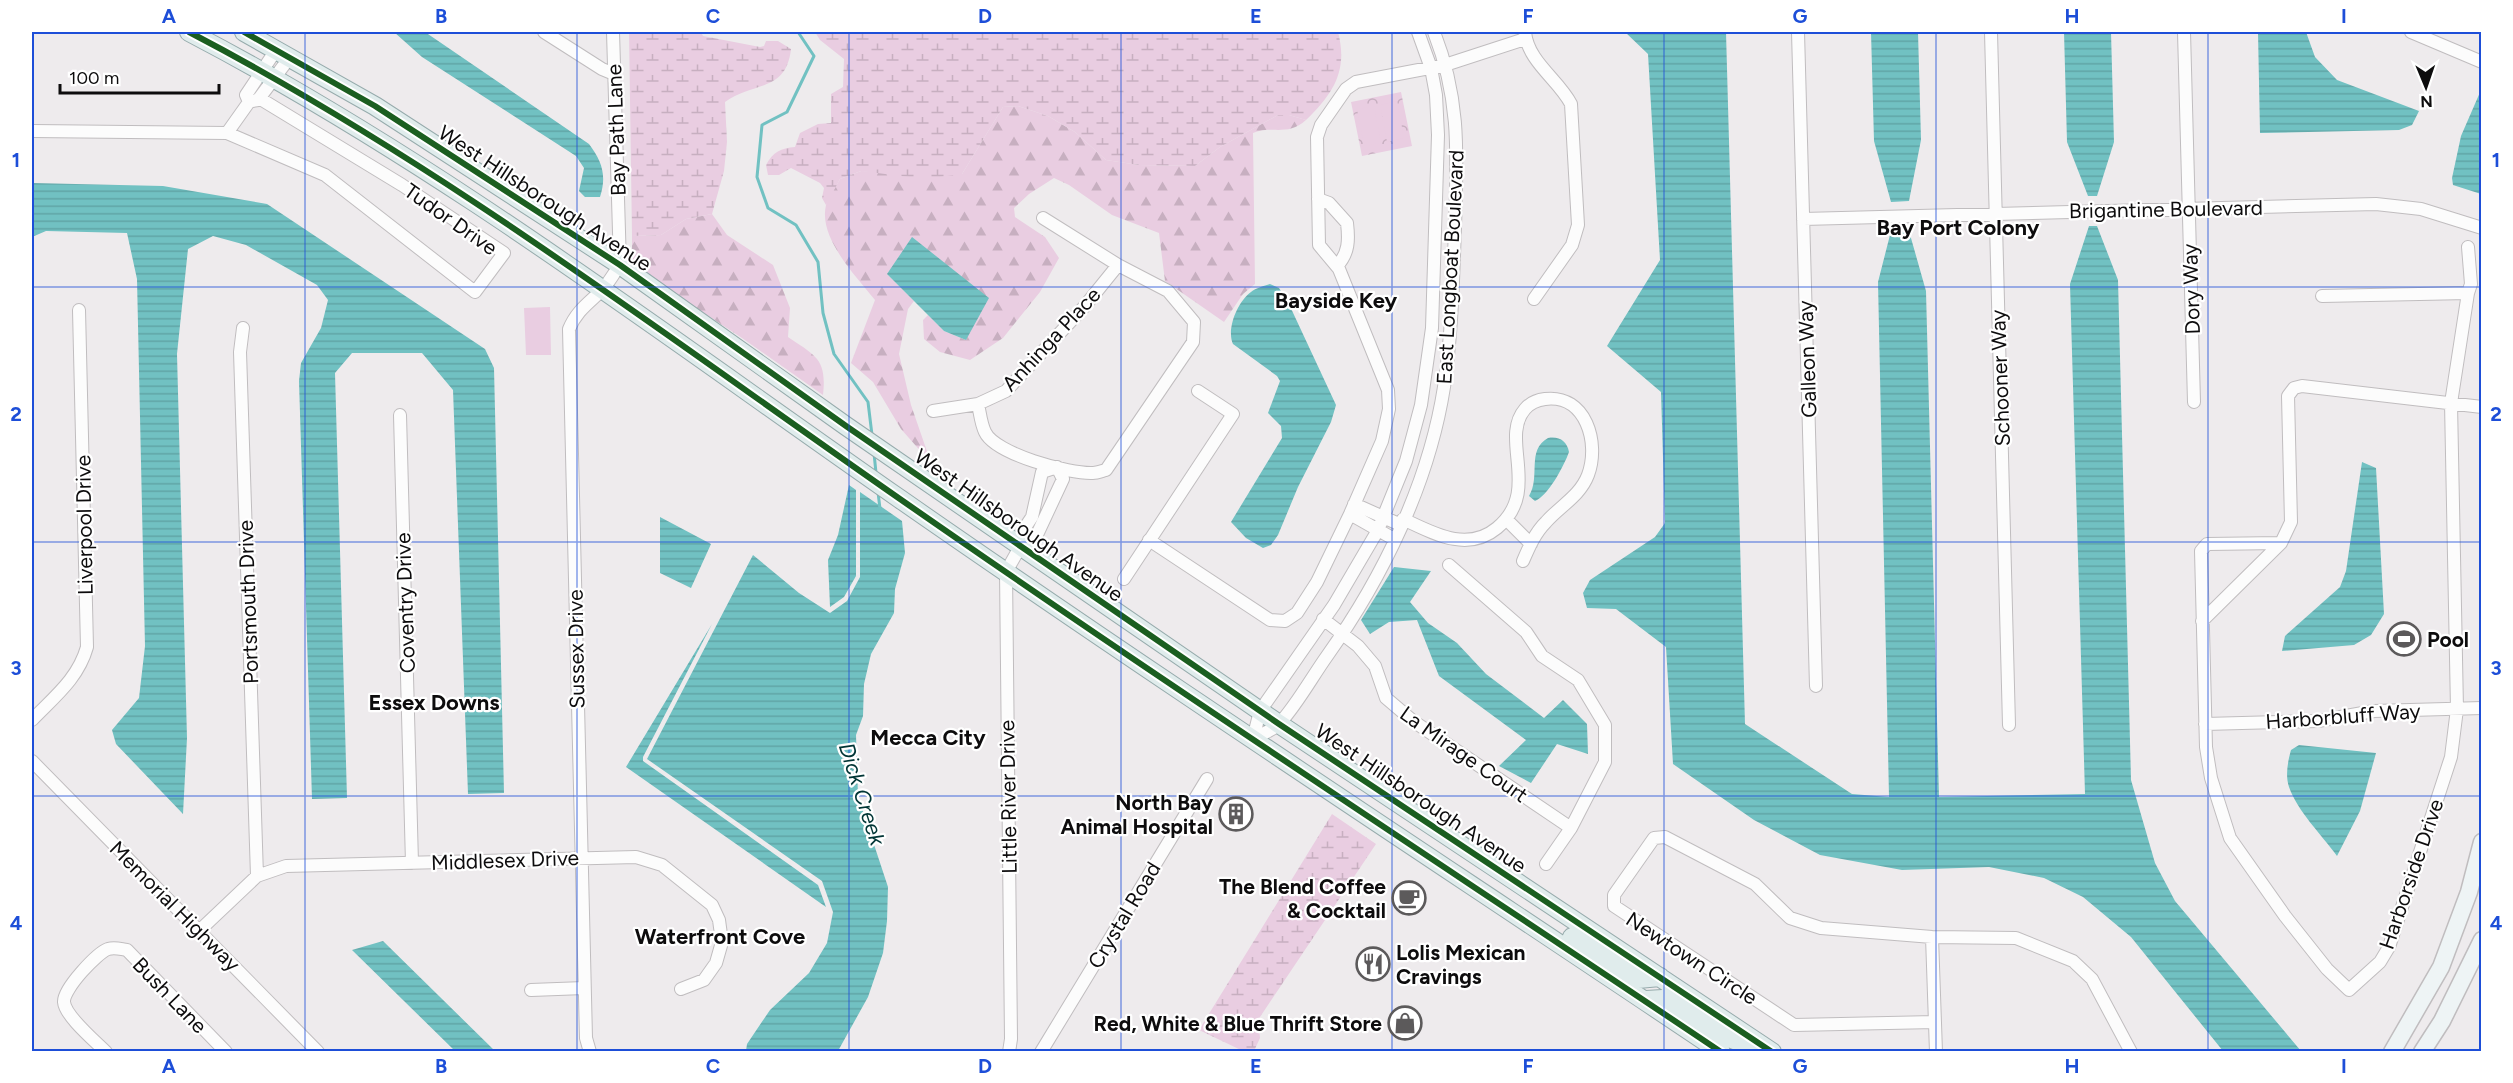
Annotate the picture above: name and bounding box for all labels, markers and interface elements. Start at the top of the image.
text: A [162,4,177,28]
text: B [435,4,447,28]
text: C [706,4,720,28]
text: D [978,4,992,28]
text: E [1250,4,1262,28]
text: F [1522,4,1534,28]
text: G [1793,4,1808,28]
text: H [2065,4,2080,28]
text: I [2341,4,2347,28]
scale bar [60,57,219,95]
north arrow [2396,57,2456,117]
street label: Bay Path Lane [601,64,631,196]
text: 100 m [69,67,119,89]
text: N [2420,92,2433,111]
street label: West Hillsborough Avenue [434,120,656,276]
text: 1 [12,148,20,172]
text: 1 [2492,148,2500,172]
street label: East Longboat Boulevard [1431,149,1469,385]
street label: Tudor Drive [400,178,502,260]
street label: Brigantine Boulevard [2069,195,2263,223]
district label: Bay Port Colony [1877,214,2040,241]
street label: Dory Way [2177,243,2205,335]
street label: Anhinga Place [997,282,1105,396]
district label: Bayside Key [1275,287,1398,314]
street label: Galleon Way [1792,300,1822,418]
street label: Schooner Way [1985,309,2015,447]
text: 2 [10,402,22,426]
text: 2 [2490,402,2502,426]
street label: West Hillsborough Avenue [910,443,1128,607]
street label: Liverpool Drive [70,455,98,595]
street label: Portsmouth Drive [233,520,263,684]
street label: Coventry Drive [390,532,420,674]
street label: Sussex Drive [562,589,590,709]
sports icon: Pool [2386,621,2422,657]
place label: Pool [2427,627,2469,652]
text: 3 [10,656,22,680]
text: 3 [2490,656,2502,680]
district label: Essex Downs [368,689,500,716]
street label: Harborbluff Way [2265,698,2421,734]
street label: La Mirage Court [1395,701,1533,807]
street label: West Hillsborough Avenue [1311,718,1531,878]
street label: Little River Drive [994,720,1022,874]
district label: Mecca City [870,724,986,751]
water label: Dick Creek [833,739,892,850]
place label: North Bay Animal Hospital [1060,790,1214,839]
building icon: North Bay Animal Hospital [1218,796,1254,832]
street label: Harborside Drive [2374,796,2448,952]
street label: Memorial Highway [105,836,245,976]
street label: Middlesex Drive [430,845,580,875]
street label: Crystal Road [1082,857,1166,973]
place label: The Blend Coffee & Cocktail [1219,874,1386,923]
cafe icon: The Blend Coffee & Cocktail [1391,880,1427,916]
street label: Newtown Circle [1622,906,1762,1010]
text: 4 [10,911,23,935]
text: 4 [2490,911,2503,935]
district label: Waterfront Cove [635,923,805,950]
place label: Lolis Mexican Cravings [1396,940,1526,989]
restaurant icon: Lolis Mexican Cravings [1355,946,1391,982]
street label: Bush Lane [128,952,212,1038]
shop icon: Red, White & Blue Thrift Store [1387,1005,1423,1041]
place label: Red, White & Blue Thrift Store [1094,1011,1382,1036]
text: A [162,1054,177,1078]
text: B [435,1054,447,1078]
text: C [706,1054,720,1078]
text: D [978,1054,992,1078]
text: E [1250,1054,1262,1078]
text: F [1522,1054,1534,1078]
text: G [1793,1054,1808,1078]
text: H [2065,1054,2080,1078]
text: I [2341,1054,2347,1078]

